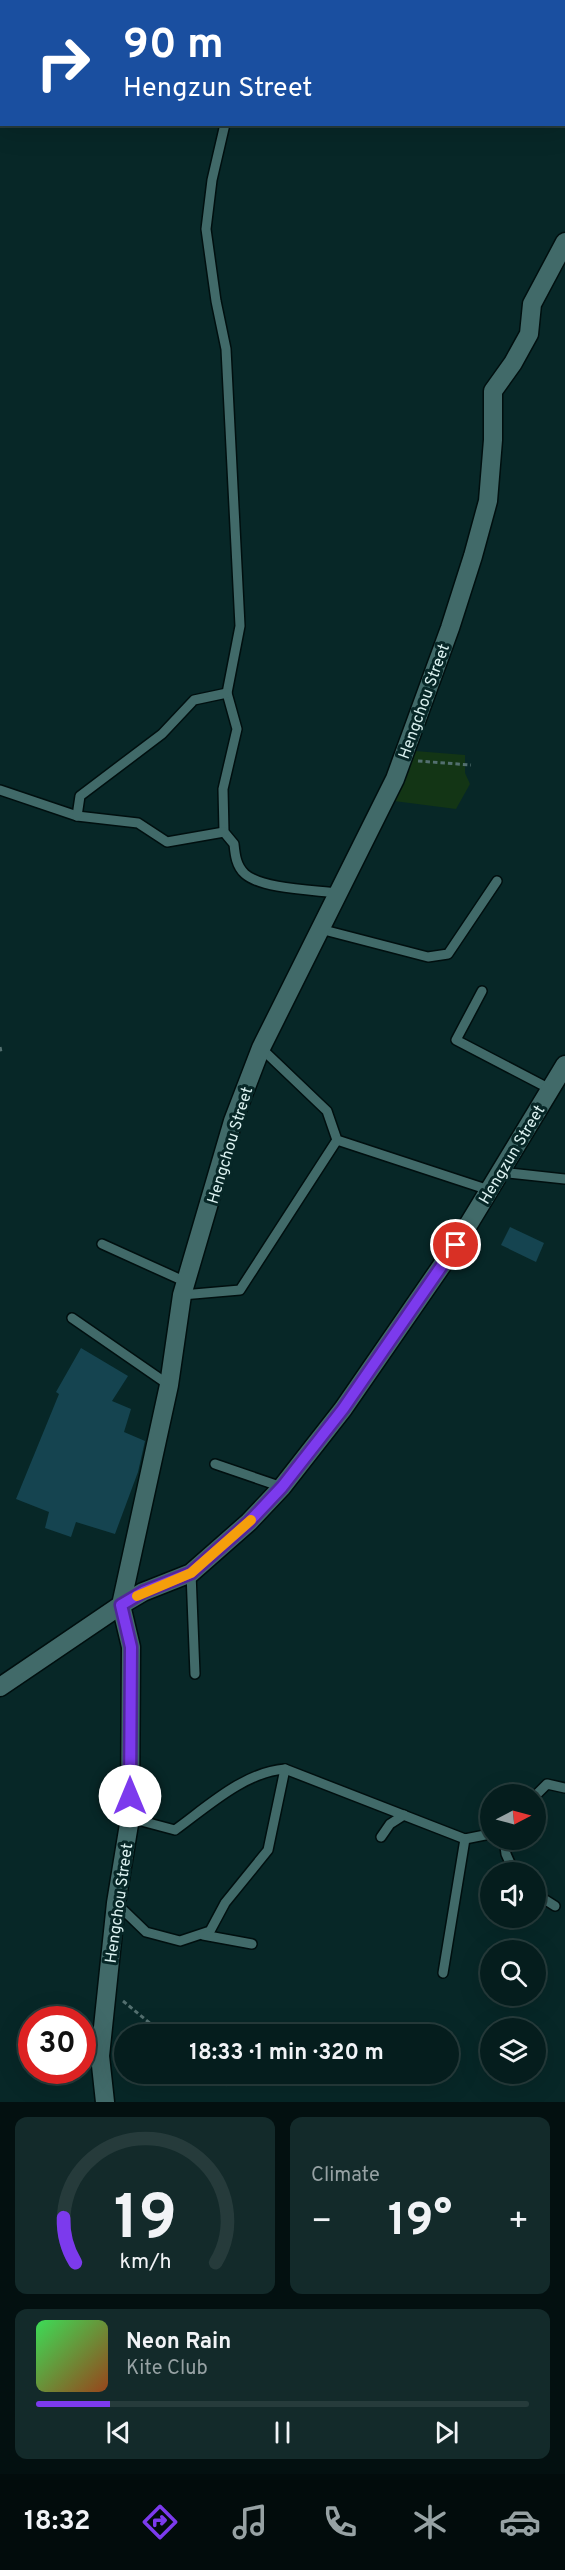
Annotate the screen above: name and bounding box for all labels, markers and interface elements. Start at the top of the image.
text: 90 m [123,20,224,73]
icon: right [24,24,102,102]
text: Hengzun Street [123,72,312,106]
street label: Hengchou Street [395,641,455,762]
street label: Hengchou Street [204,1085,258,1206]
street label: Hengzun Street [475,1102,550,1208]
pin [430,1219,481,1270]
icon: arrive [439,1228,472,1261]
position arrow [98,1764,162,1828]
north arrow [480,1784,546,1850]
map controls [480,1784,546,2084]
street label: Hengchou Street [102,1842,138,1965]
button: sound [480,1862,546,1928]
button: search [480,1940,546,2006]
speed limit sign: 30 [18,2006,96,2084]
button: layers [480,2018,546,2084]
text: 18:33 · 1 min · 320 m [189,2040,384,2067]
text: Climate [311,2163,380,2189]
text: 19 [113,2182,177,2261]
text: 19° [388,2194,452,2251]
text: − [311,2202,332,2244]
text: + [508,2202,529,2244]
text: km/h [119,2249,171,2276]
text: Neon Rain [126,2329,231,2356]
text: Kite Club [126,2356,208,2382]
icon: previous [102,2416,135,2449]
icon: pause [266,2416,299,2449]
icon: next [430,2416,463,2449]
icon: directions [139,2501,181,2543]
icon: music [229,2501,271,2543]
icon: phone [319,2501,361,2543]
icon: climate [409,2501,451,2543]
icon: car [499,2501,541,2543]
text: 18:32 [24,2505,91,2539]

